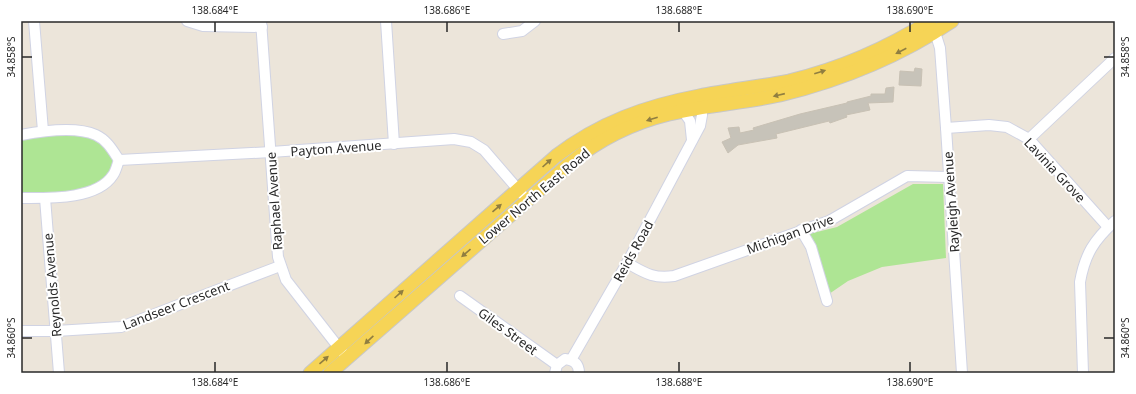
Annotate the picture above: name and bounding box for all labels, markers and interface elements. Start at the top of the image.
text: 138.684°E [192,3,238,17]
text: 138.686°E [424,3,470,17]
text: 138.688°E [656,3,702,17]
text: 138.690°E [887,3,933,17]
text: 34.858°S [4,36,18,78]
text: 34.858°S [1118,36,1132,78]
one-way arrow [895,48,907,54]
one-way arrow [814,69,826,75]
one-way arrow [773,92,785,98]
one-way arrow [645,116,657,122]
street label: Lavinia Grove [1020,134,1090,206]
street label: Payton Avenue [290,136,382,160]
street label: Lower North East Road [475,144,593,248]
street label: Raphael Avenue [262,151,286,251]
street label: Rayleigh Avenue [938,151,964,253]
one-way arrow [542,159,553,168]
one-way arrow [492,204,502,213]
street label: Michigan Drive [744,210,836,258]
street label: Reids Road [609,217,657,285]
street label: Reynolds Avenue [38,232,66,338]
one-way arrow [461,249,471,258]
street label: Landseer Crescent [120,276,232,334]
one-way arrow [395,290,404,299]
street label: Giles Street [475,303,542,359]
text: 34.860°S [4,317,18,359]
text: 34.860°S [1118,317,1132,359]
one-way arrow [364,335,374,345]
one-way arrow [319,356,330,365]
text: 138.684°E [192,375,238,389]
text: 138.686°E [424,375,470,389]
text: 138.688°E [656,375,702,389]
text: 138.690°E [887,375,933,389]

